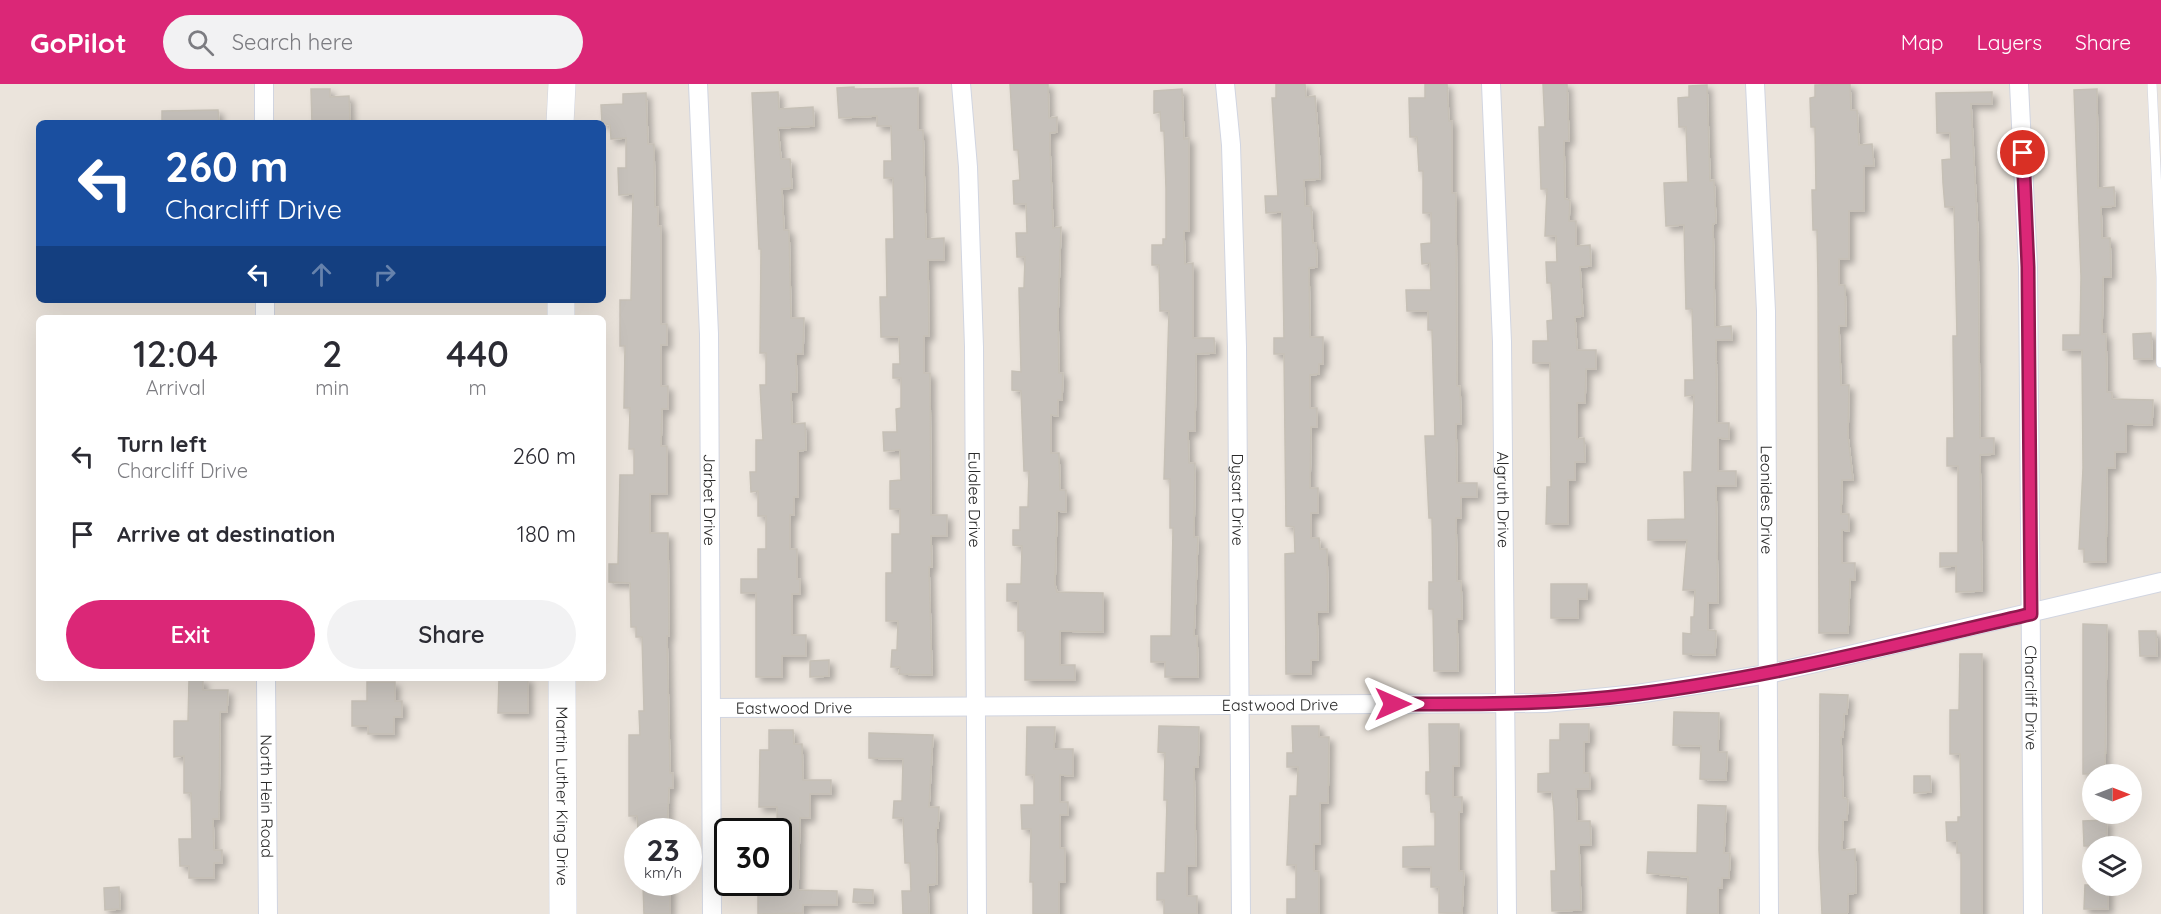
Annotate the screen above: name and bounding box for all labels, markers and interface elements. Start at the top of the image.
search box [163,15,583,69]
text: GoPilot [30,25,127,60]
icon: search [184,26,217,59]
text: Search here [232,28,353,56]
text: Map [1901,29,1944,55]
text: Layers [1977,29,2042,55]
text: Share [2075,29,2131,55]
pin [1997,127,2048,178]
icon: arrive [2006,136,2039,169]
text: 260 m [165,140,288,193]
icon: left [66,144,144,222]
text: Charcliff Drive [165,192,342,226]
icon: left [242,258,275,291]
icon: ahead [305,258,338,291]
icon: right [368,258,401,291]
text: 12:04 [133,331,218,376]
text: 2 [322,331,342,376]
text: 440 [446,331,509,376]
text: Arrival [146,375,206,400]
text: min [315,375,349,400]
text: m [468,375,487,400]
text: Turn left [117,430,207,458]
icon: left [66,440,99,473]
text: 260 m [513,442,576,470]
street label: Leonides Drive [1757,445,1777,554]
street label: Algruth Drive [1493,451,1514,548]
street label: Eulalee Drive [965,452,985,548]
street label: Dysart Drive [1228,453,1248,546]
street label: Jarbet Drive [700,454,720,546]
text: Charcliff Drive [117,458,248,483]
icon: arrive [66,518,99,551]
text: Arrive at destination [117,520,335,548]
text: 180 m [517,520,576,548]
button: Exit [66,600,315,669]
button: Share [327,600,576,669]
street label: Charcliff Drive [2021,645,2042,750]
position arrow [1361,672,1425,736]
street label: Eastwood Drive [1222,694,1338,715]
street label: Eastwood Drive [736,697,852,718]
street label: Martin Luther King Drive [552,706,573,886]
street label: North Hein Road [256,734,278,858]
north arrow [2082,764,2142,824]
map controls [2082,764,2142,896]
speed limit sign: 30 [714,818,792,896]
text: 23 [646,831,680,869]
button: layers [2082,836,2142,896]
text: km/h [644,863,682,882]

